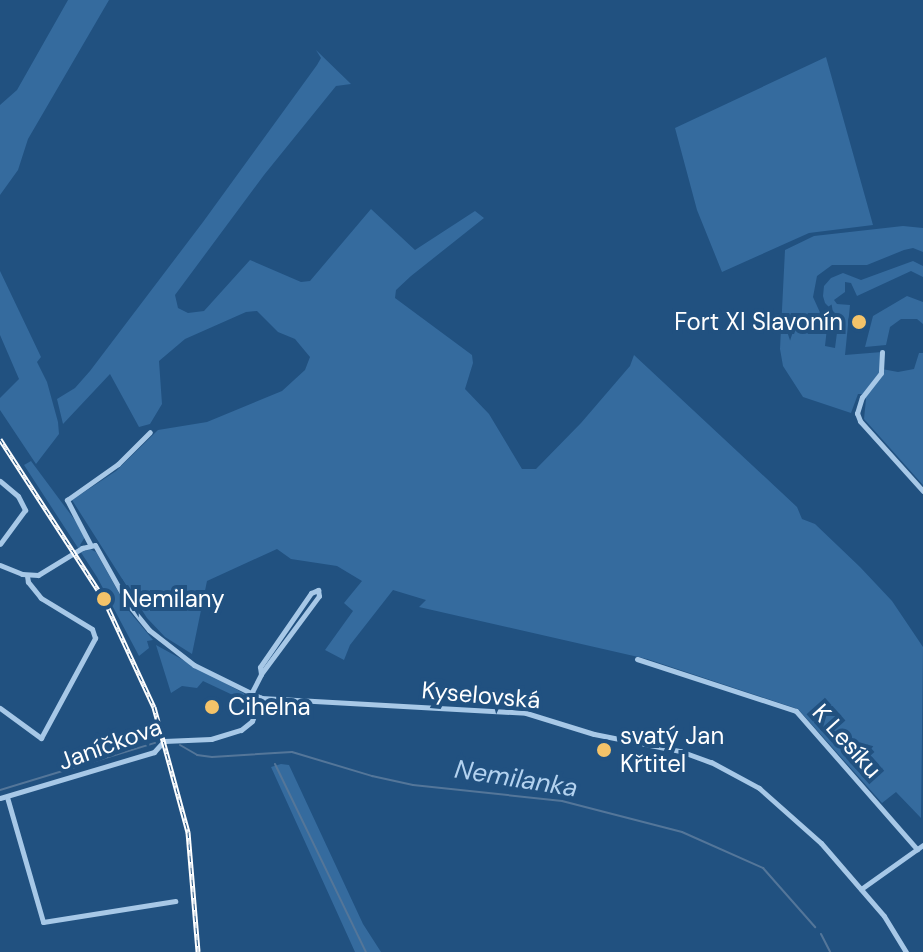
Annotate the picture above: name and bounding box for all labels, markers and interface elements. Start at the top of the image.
place label: Fort XI Slavonín [674,308,843,336]
marker: Fort XI Slavonín [850,313,868,331]
place label: Nemilany [122,585,225,613]
marker: Nemilany [93,588,115,610]
street label: Kyselovská [420,675,542,715]
place label: Cihelna [228,693,311,721]
marker: Cihelna [203,698,221,716]
street label: K Lesíku [806,698,888,784]
street label: Janíčkova [54,712,166,776]
place label: svatý Jan Křtitel [620,722,724,778]
marker: svatý Jan Křtitel [595,741,613,759]
water label: Nemilanka [452,754,580,804]

